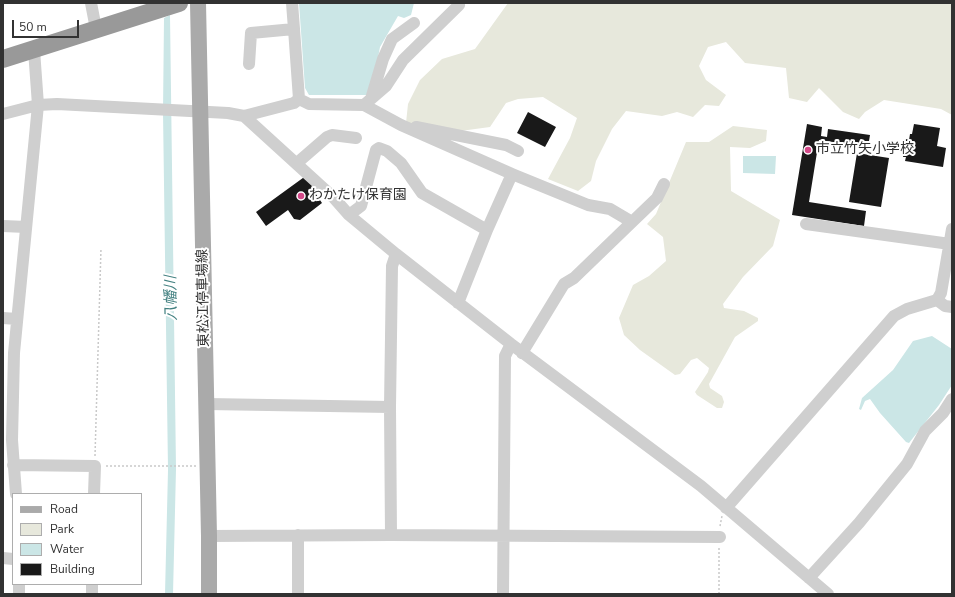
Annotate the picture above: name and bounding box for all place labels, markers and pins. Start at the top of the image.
place label: 市立竹矢小学校 [816,142,914,158]
marker: 市立竹矢小学校 [803,145,813,155]
place label: わかたけ保育園 [309,188,407,204]
marker: わかたけ保育園 [296,191,306,201]

